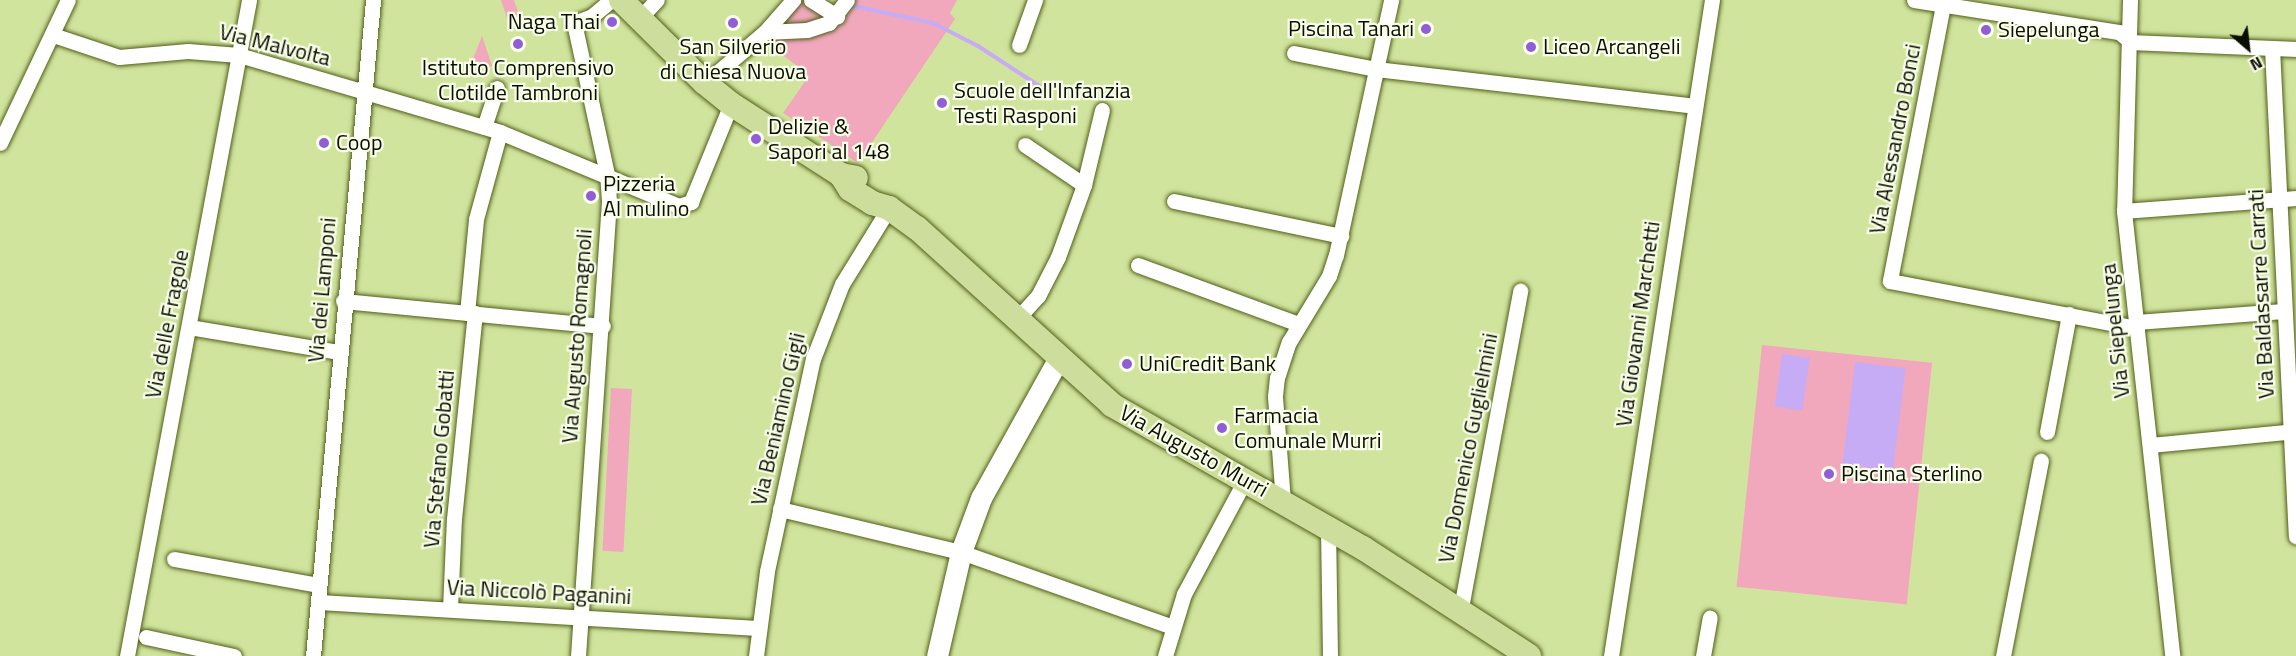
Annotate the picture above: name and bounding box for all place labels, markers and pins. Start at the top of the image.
place label: Naga Thai [508,9,600,35]
marker: Naga Thai [605,15,619,29]
marker: San Silverio di Chiesa Nuova [726,16,740,30]
place label: Piscina Tanari [1288,16,1414,42]
place label: Siepelunga [1998,17,2099,43]
marker: Piscina Tanari [1419,22,1433,36]
marker: Siepelunga [1979,23,1993,37]
place label: San Silverio di Chiesa Nuova [660,33,806,84]
place label: Liceo Arcangeli [1543,34,1681,60]
marker: Istituto Comprensivo Clotilde Tambroni [511,37,525,51]
marker: Liceo Arcangeli [1524,40,1538,54]
place label: Istituto Comprensivo Clotilde Tambroni [422,54,614,106]
place label: Scuole dell'Infanzia Testi Rasponi [954,77,1131,128]
marker: Scuole dell'Infanzia Testi Rasponi [935,96,949,110]
place label: Delizie & Sapori al 148 [768,113,889,164]
place label: Coop [336,130,383,156]
marker: Delizie & Sapori al 148 [749,132,763,146]
marker: Coop [317,136,331,150]
place label: Pizzeria Al mulino [603,170,689,222]
marker: Pizzeria Al mulino [584,189,598,203]
place label: UniCredit Bank [1139,351,1276,377]
marker: UniCredit Bank [1120,357,1134,371]
place label: Farmacia Comunale Murri [1234,402,1382,454]
marker: Farmacia Comunale Murri [1215,421,1229,435]
place label: Piscina Sterlino [1841,461,1983,487]
marker: Piscina Sterlino [1822,467,1836,481]

